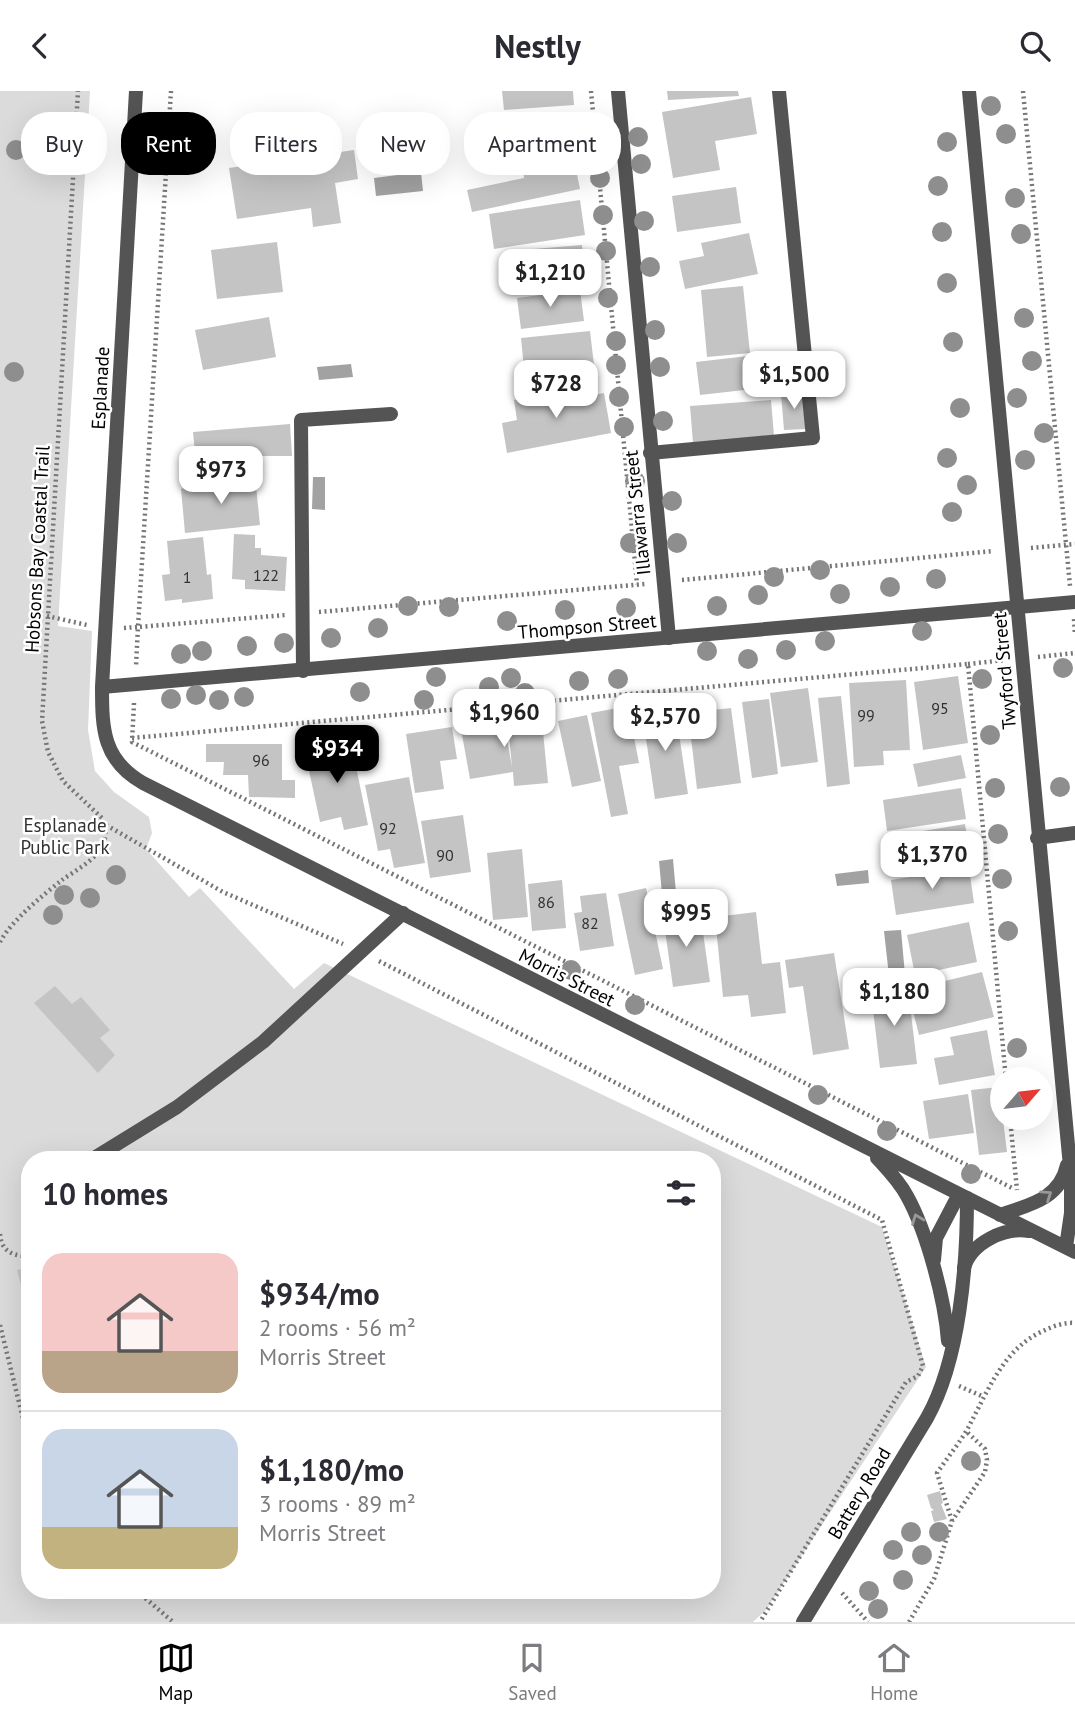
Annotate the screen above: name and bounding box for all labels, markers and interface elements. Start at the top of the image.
text: Nestly [494,25,581,67]
icon: back [21,27,59,65]
icon: search [1016,27,1054,65]
chip: Buy [21,112,107,175]
chip: Rent [121,112,216,175]
chip: Filters [230,112,342,175]
chip: New [356,112,450,175]
chip: Apartment [464,112,621,175]
pin: $1,210 [493,249,607,309]
text: $1,210 [514,257,586,286]
street label: Esplanade [86,346,114,430]
pin: $1,500 [737,351,851,411]
text: $1,500 [758,359,830,388]
pin: $728 [515,361,597,420]
text: $728 [530,368,582,397]
street label: Hobsons Bay Coastal Trail [20,444,54,653]
pin: $973 [180,447,262,506]
street label: Illawarra Street [618,449,655,577]
text: $973 [195,454,247,483]
house number: 122 [253,565,279,585]
house number: 1 [183,567,191,587]
street label: Thompson Street [517,608,658,644]
street label: Twyford Street [987,611,1021,731]
pin: $1,960 [447,689,561,749]
pin: $2,570 [608,693,722,753]
text: $1,960 [468,697,540,726]
house number: 95 [931,698,949,718]
text: $2,570 [629,701,701,730]
house number: 99 [857,705,875,725]
pin: $934 [296,725,378,785]
text: $934 [311,733,363,762]
house number: 96 [252,750,270,770]
park label: Esplanade Public Park [20,813,110,859]
house number: 92 [379,818,397,838]
pin: $1,370 [875,831,989,891]
text: $1,370 [896,839,968,868]
house number: 90 [436,845,454,865]
pin: $995 [645,889,727,949]
house number: 86 [537,892,555,912]
text: $995 [660,897,712,926]
house number: 82 [581,913,599,933]
street label: Morris Street [515,943,620,1012]
pin: $1,180 [837,969,951,1028]
text: $1,180 [858,976,930,1005]
north arrow [990,1067,1054,1131]
map controls [990,1067,1053,1130]
text: 10 homes [42,1174,168,1213]
icon: filters [662,1174,700,1212]
one-way arrow [1039,1191,1052,1203]
one-way arrow [912,1213,926,1225]
text: $934/mo [259,1274,380,1313]
icon: home [98,1281,182,1365]
text: 2 rooms · 56 m² [259,1313,416,1342]
text: Morris Street [259,1342,386,1371]
street label: Battery Road [822,1443,896,1543]
text: $1,180/mo [259,1450,404,1489]
icon: home [98,1457,182,1541]
text: 3 rooms · 89 m² [259,1489,416,1518]
text: Morris Street [259,1518,386,1547]
tab: Map [157,1639,195,1705]
tab: Saved [508,1639,557,1705]
tab: Home [870,1639,918,1705]

